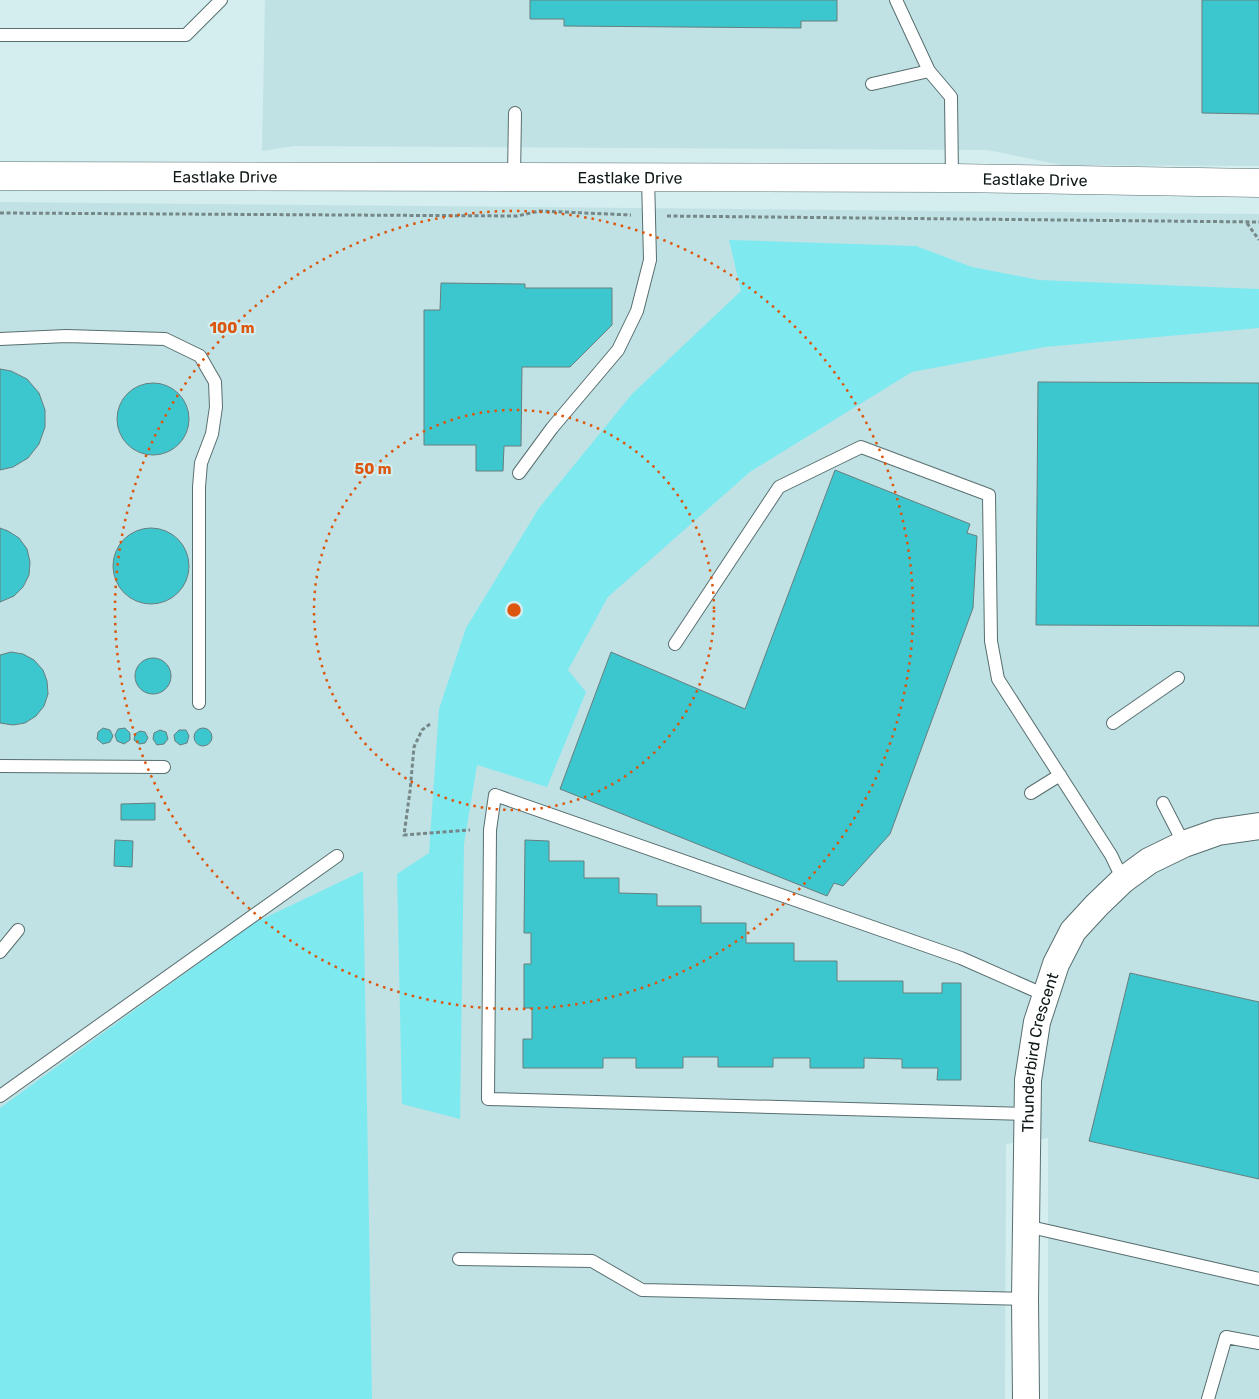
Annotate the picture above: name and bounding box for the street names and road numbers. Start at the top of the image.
street label: Eastlake Drive [172,167,278,187]
street label: Eastlake Drive [577,168,683,187]
street label: Eastlake Drive [982,169,1088,190]
street label: Thunderbird Crescent [1018,970,1063,1133]

